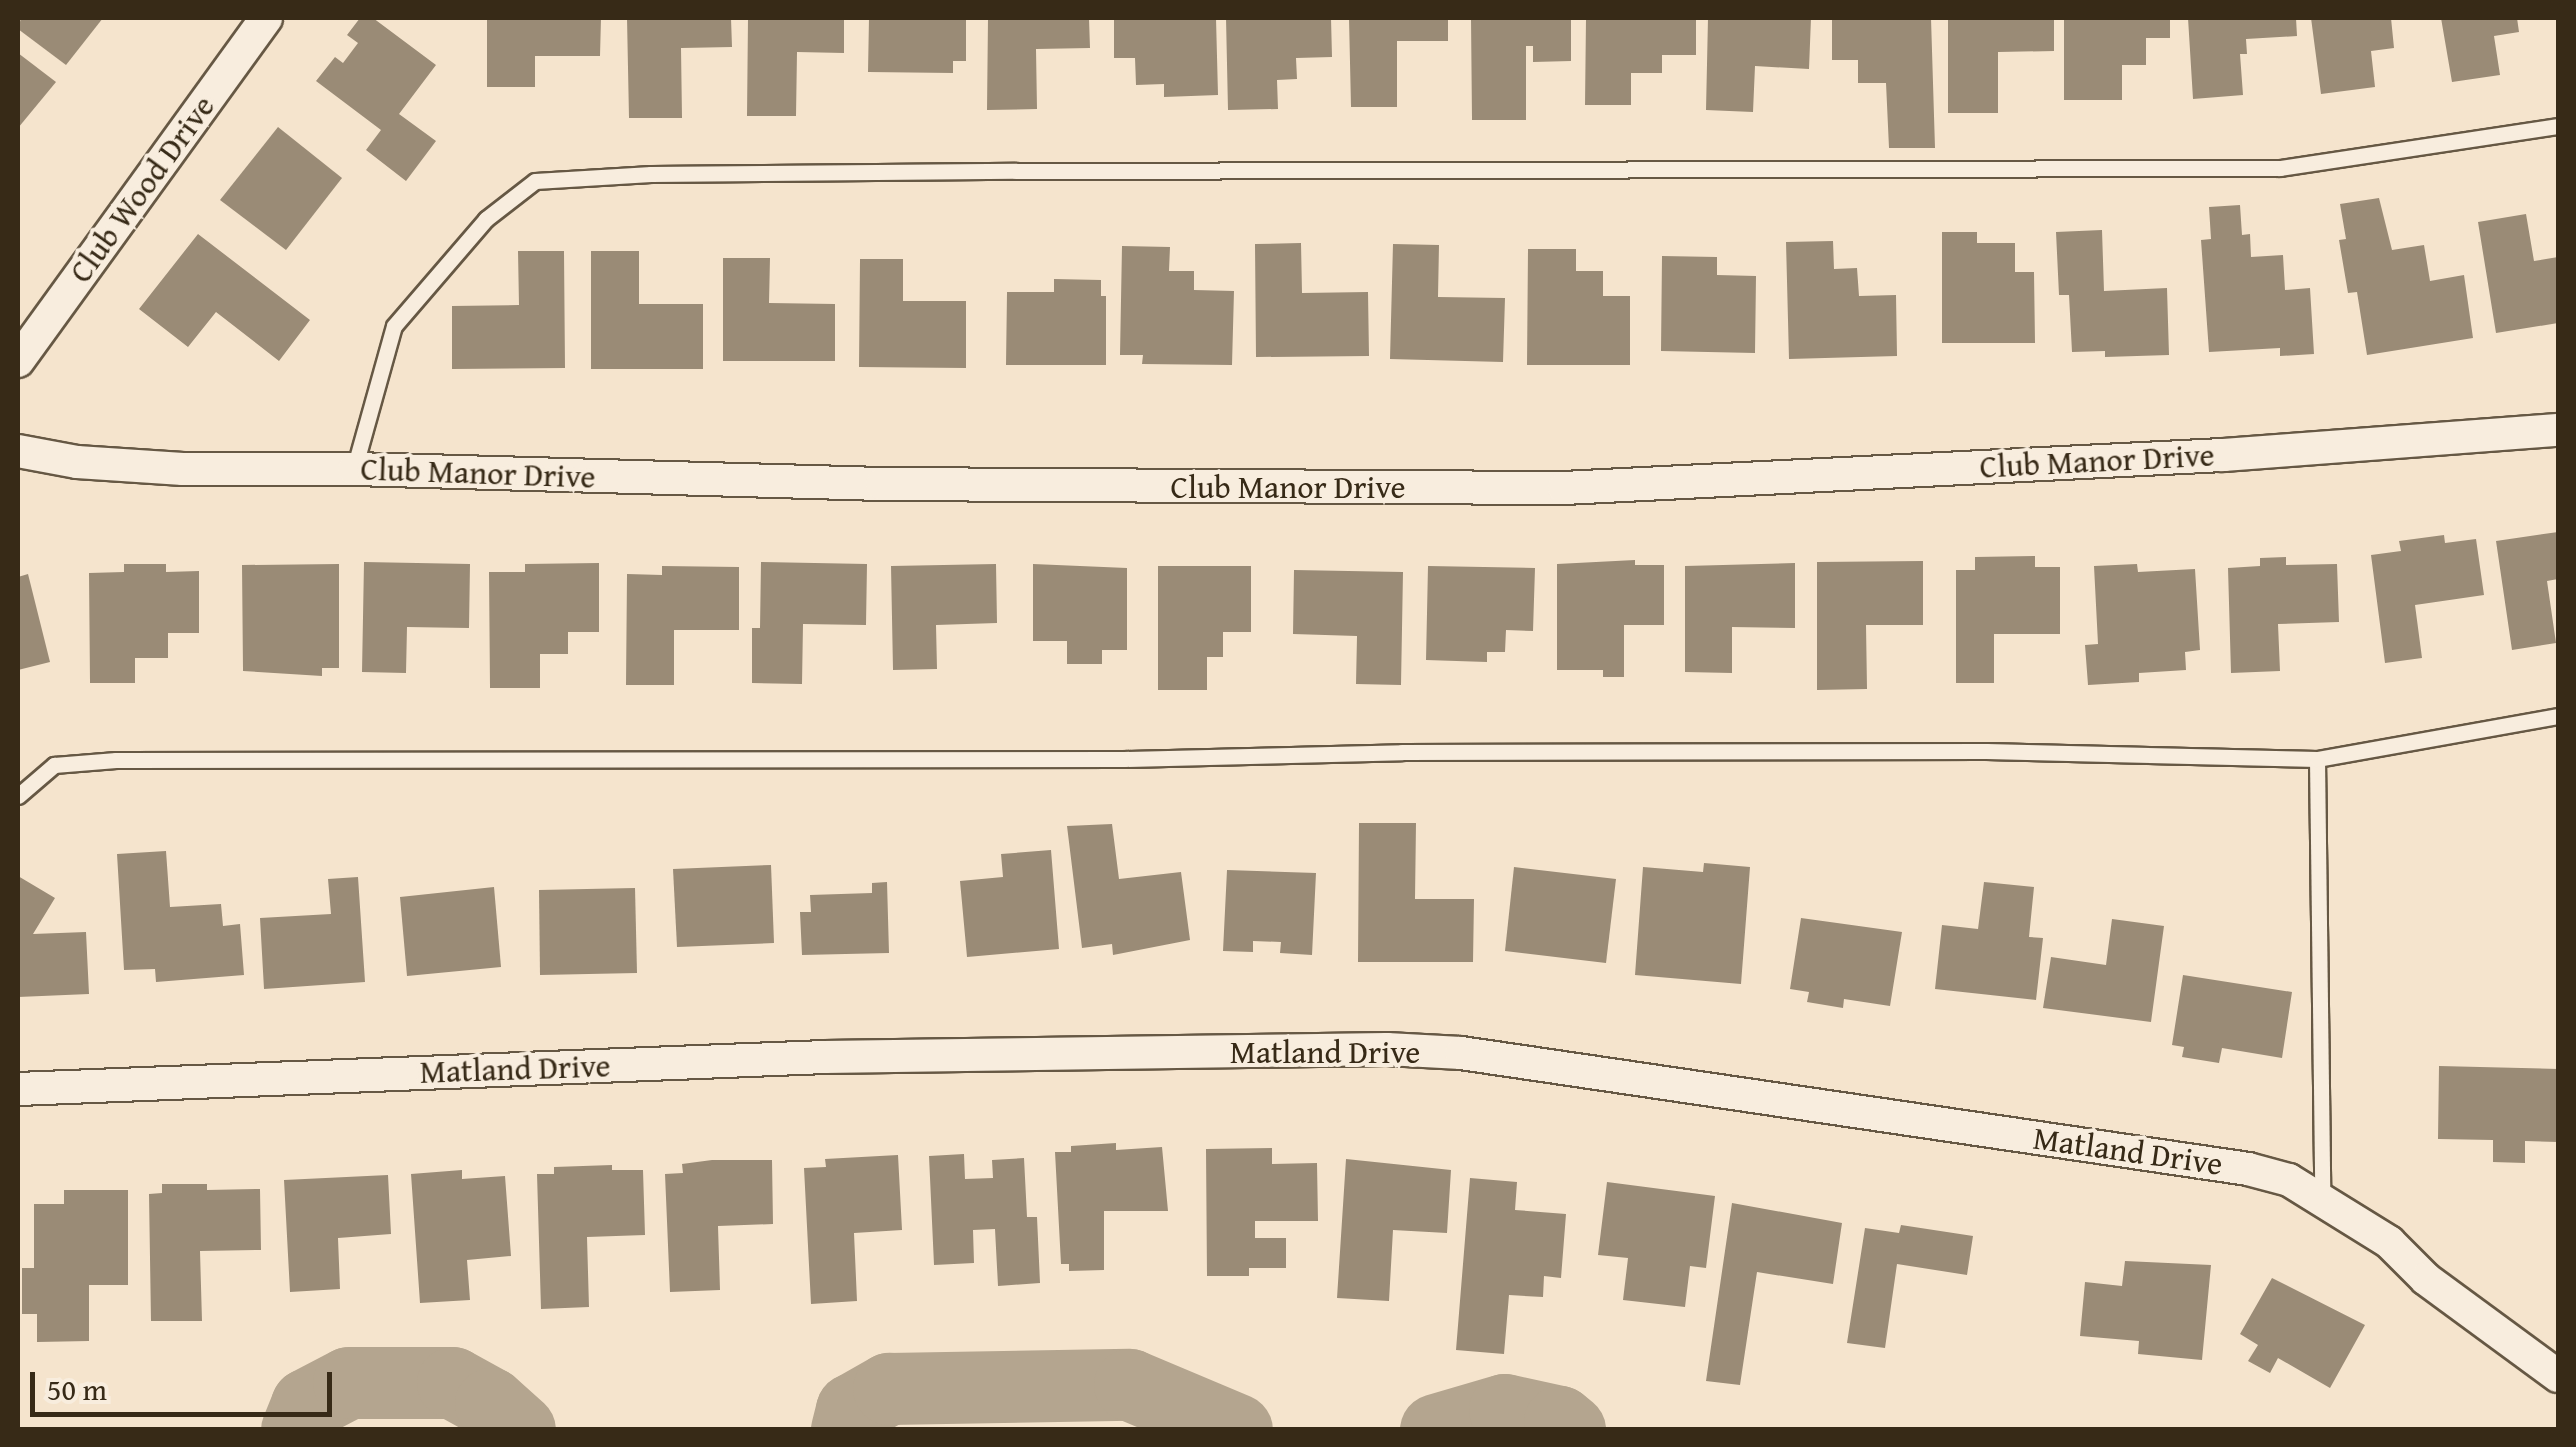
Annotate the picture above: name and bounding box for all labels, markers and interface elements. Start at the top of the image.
street label: Club Wood Drive [61,88,223,290]
street label: Club Manor Drive [1979,436,2215,486]
street label: Club Manor Drive [360,450,596,496]
street label: Club Manor Drive [1171,468,1405,506]
street label: Matland Drive [1230,1033,1420,1071]
street label: Matland Drive [419,1046,611,1092]
street label: Matland Drive [2031,1119,2225,1183]
scale bar [35,1352,338,1414]
text: 50 m [47,1367,107,1411]

